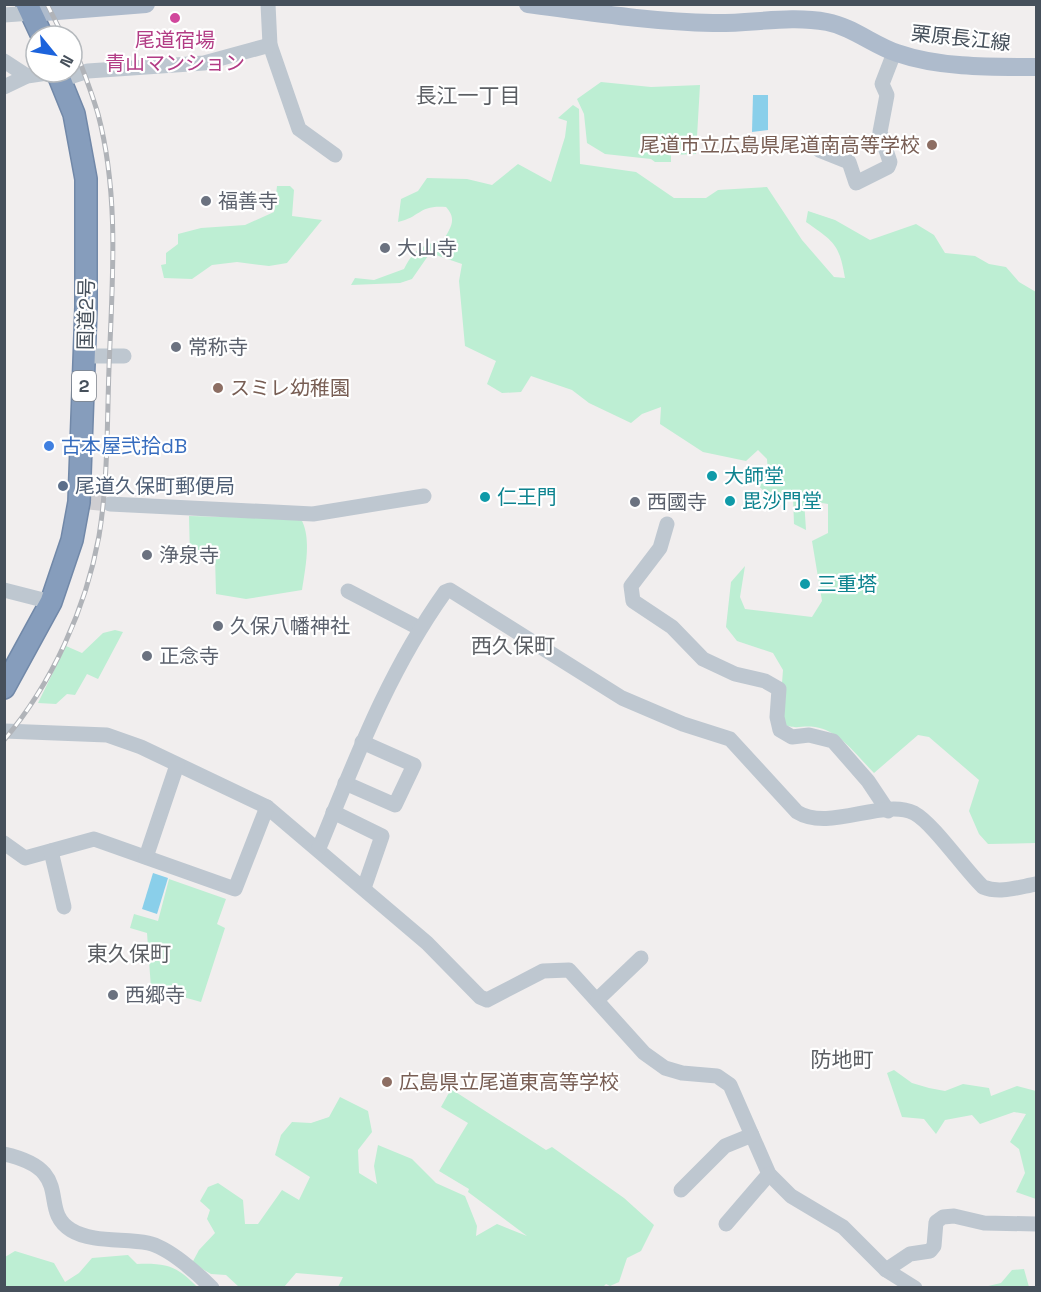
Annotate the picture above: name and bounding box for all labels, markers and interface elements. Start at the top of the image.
marker: 尾道宿場 青山マンション [168,11,182,25]
street label: 栗原長江線 [910,20,1012,56]
north arrow [24,24,84,84]
place label: 尾道宿場 青山マンション [105,27,245,76]
text: N [55,51,78,71]
district label: 長江一丁目 [416,82,521,109]
place label: 尾道市立広島県尾道南高等学校 [640,132,920,158]
marker: 尾道市立広島県尾道南高等学校 [925,138,939,152]
place label: 福善寺 [218,188,278,214]
marker: 福善寺 [199,194,213,208]
place label: 大山寺 [397,235,457,261]
marker: 大山寺 [378,241,392,255]
street label: 国道2号 [72,278,100,350]
place label: 常称寺 [188,334,248,360]
marker: 常称寺 [169,340,183,354]
road number: 2 [72,371,96,401]
place label: スミレ幼稚園 [230,375,350,401]
marker: スミレ幼稚園 [211,381,225,395]
place label: 古本屋弐拾dB [61,433,187,459]
marker: 古本屋弐拾dB [42,439,56,453]
place label: 大師堂 [724,463,784,489]
marker: 大師堂 [705,469,719,483]
place label: 尾道久保町郵便局 [75,473,235,499]
marker: 尾道久保町郵便局 [56,479,70,493]
place label: 仁王門 [497,484,557,510]
place label: 毘沙門堂 [742,488,822,514]
place label: 西國寺 [647,489,707,515]
marker: 仁王門 [478,490,492,504]
marker: 毘沙門堂 [723,494,737,508]
marker: 西國寺 [628,495,642,509]
place label: 浄泉寺 [159,542,219,568]
marker: 浄泉寺 [140,548,154,562]
place label: 三重塔 [817,571,877,597]
marker: 三重塔 [798,577,812,591]
place label: 久保八幡神社 [230,613,350,639]
marker: 久保八幡神社 [211,619,225,633]
district label: 西久保町 [471,632,555,659]
place label: 正念寺 [159,643,219,669]
marker: 正念寺 [140,649,154,663]
district label: 東久保町 [87,940,171,967]
place label: 西郷寺 [125,982,185,1008]
marker: 西郷寺 [106,988,120,1002]
district label: 防地町 [811,1046,874,1073]
place label: 広島県立尾道東高等学校 [399,1069,619,1095]
marker: 広島県立尾道東高等学校 [380,1075,394,1089]

